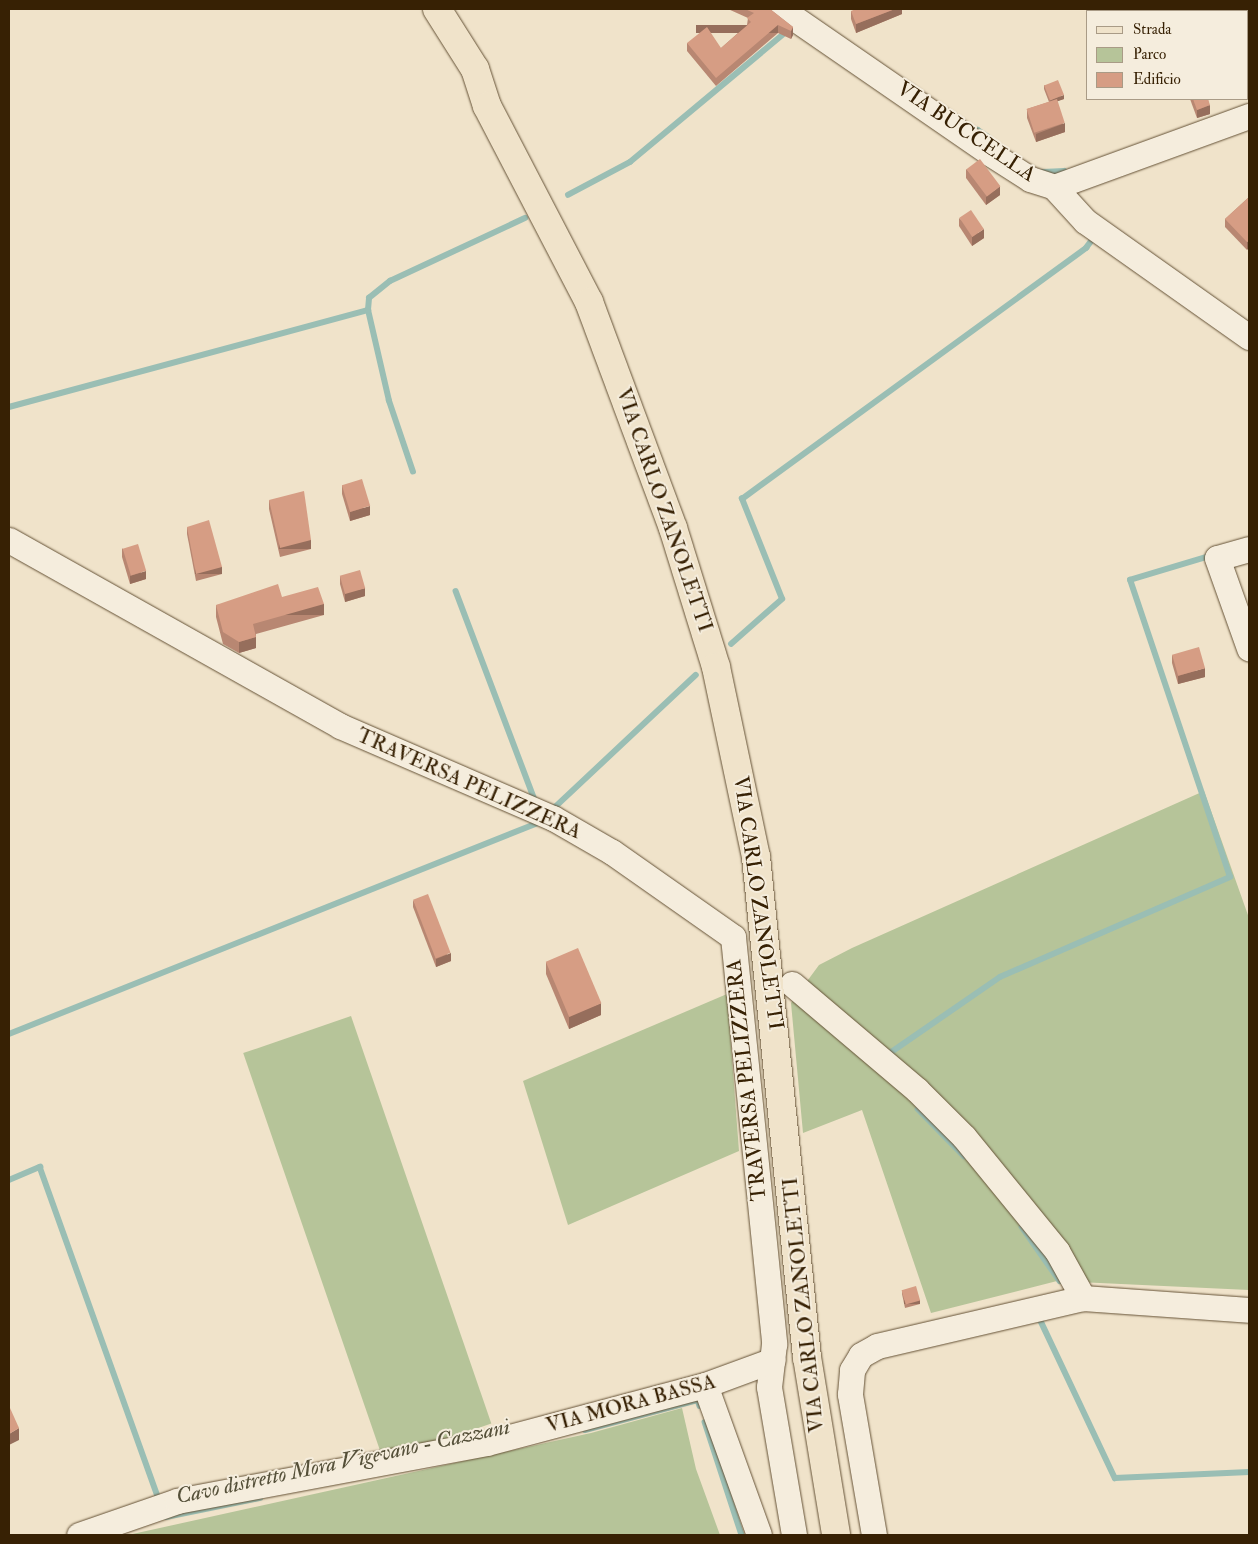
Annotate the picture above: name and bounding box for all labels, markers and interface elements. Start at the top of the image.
legend [1086,10,1248,100]
text: Strada [1133,20,1172,39]
text: Parco [1133,45,1166,64]
text: Edificio [1133,70,1181,89]
street label: VIA BUCCELLA [892,76,1040,188]
street label: VIA CARLO ZANOLETTI [610,385,718,635]
street label: TRAVERSA PELIZZERA [353,723,585,845]
street label: VIA CARLO ZANOLETTI [728,774,788,1032]
street label: TRAVERSA PELIZZERA [722,958,772,1202]
street label: VIA CARLO ZANOLETTI [778,1176,830,1434]
street label: VIA MORA BASSA [543,1369,719,1439]
water label: Cavo distretto Mora Vigevano - Cazzani [174,1414,512,1510]

